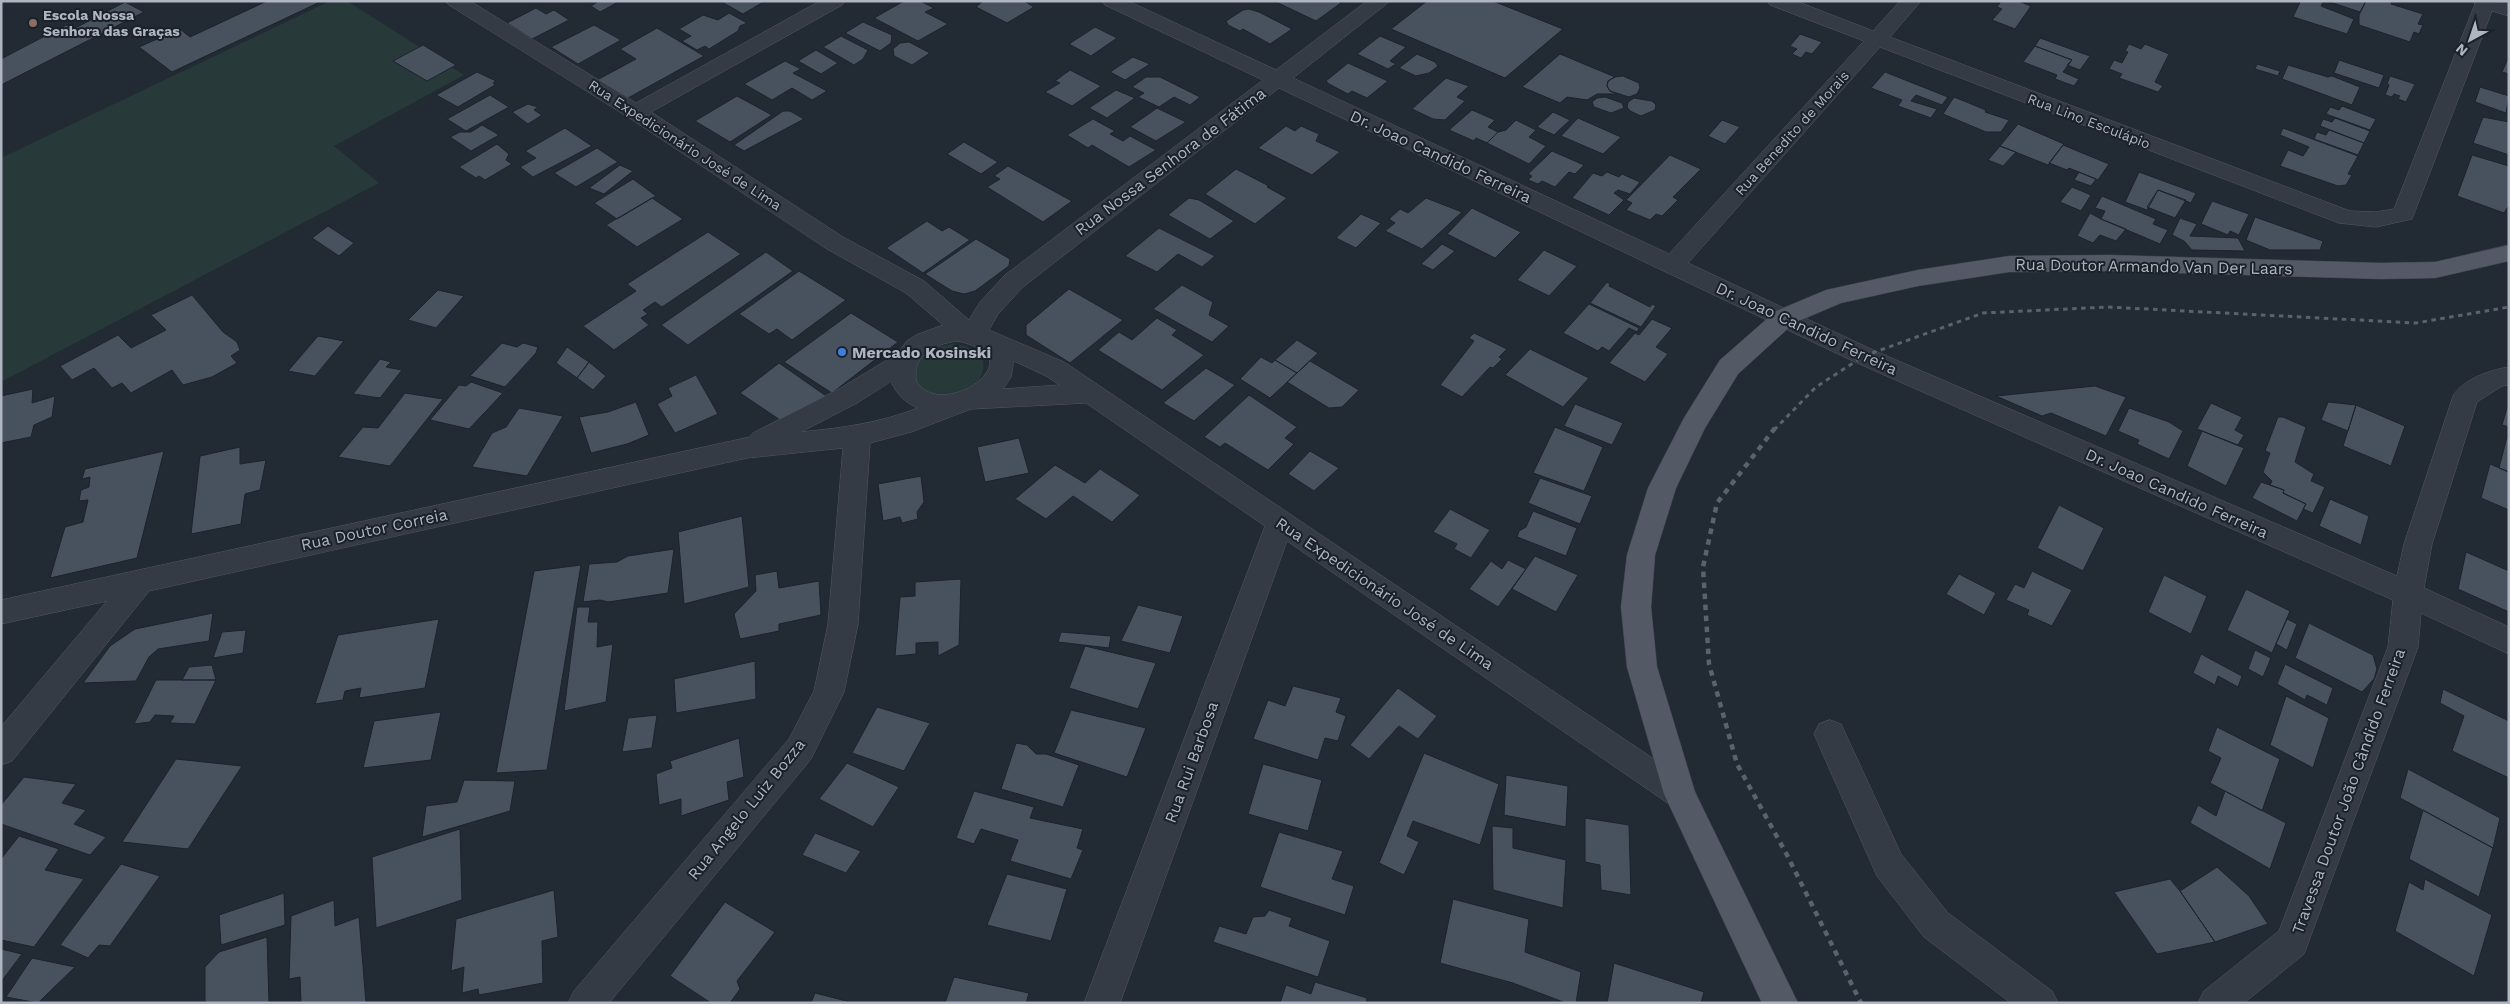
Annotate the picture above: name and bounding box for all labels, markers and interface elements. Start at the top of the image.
place label: Escola Nossa Senhora das Graças [43,7,180,39]
north arrow [2445,15,2495,65]
marker: Escola Nossa Senhora das Graças [27,17,39,29]
text: N [2453,40,2471,59]
street label: Rua Benedito de Morais [1732,67,1852,199]
street label: Rua Expedicionário José de Lima [586,77,784,213]
street label: Rua Nossa Senhora de Fátima [1071,83,1269,239]
street label: Rua Lino Esculápio [2025,90,2153,152]
street label: Dr. Joao Candido Ferreira [1347,106,1534,207]
street label: Rua Doutor Armando Van Der Laars [2015,255,2293,278]
street label: Dr. Joao Candido Ferreira [1713,278,1900,379]
place label: Mercado Kosinski [852,343,991,362]
marker: Mercado Kosinski [836,346,848,358]
street label: Dr. Joao Candido Ferreira [2083,445,2271,542]
street label: Rua Doutor Correia [299,505,449,554]
street label: Rua Expedicionário José de Lima [1272,513,1497,674]
street label: Travessa Doutor João Cândido Ferreira [2288,646,2409,937]
street label: Rua Rui Barbosa [1161,699,1222,825]
street label: Rua Angelo Luiz Bozza [684,735,809,884]

